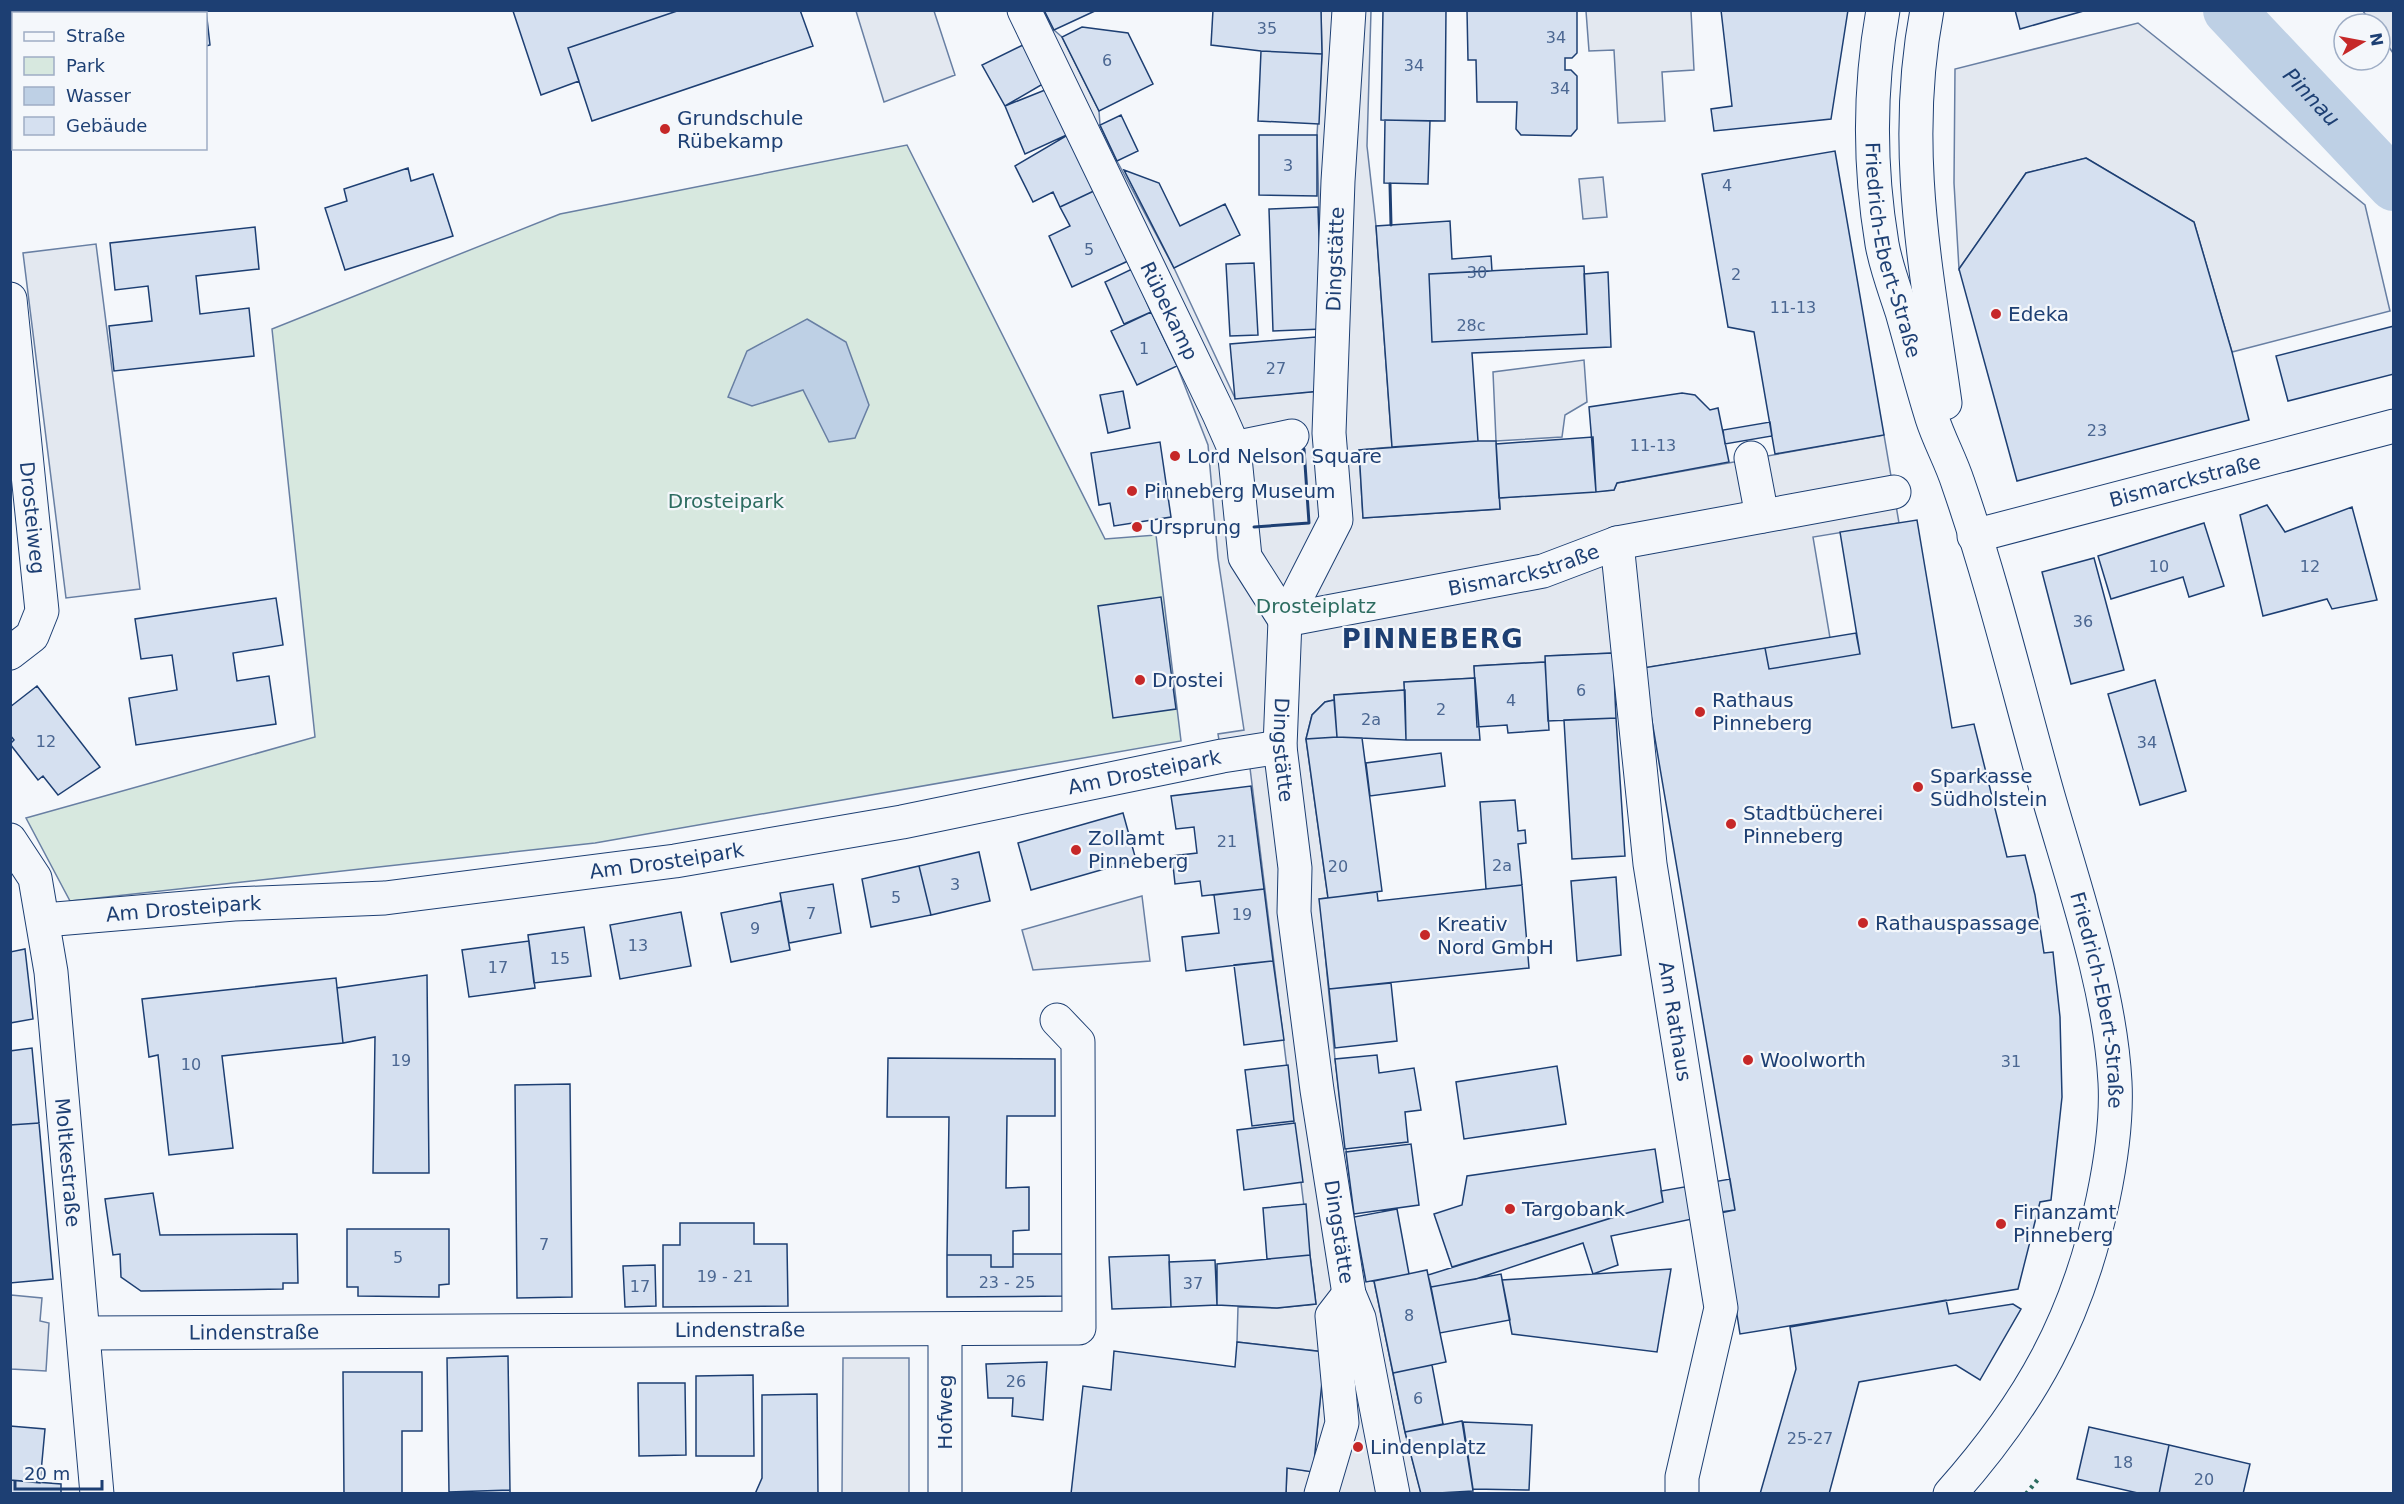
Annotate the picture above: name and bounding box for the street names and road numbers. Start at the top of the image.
street label: Friedrich-Ebert-Straße [1860,142,1926,361]
street label: Dingstätte [1321,206,1349,312]
street label: Rübekamp [1135,258,1203,364]
street label: Bismarckstraße [2107,449,2263,512]
street label: Drosteiweg [15,460,50,575]
street label: Bismarckstraße [1446,539,1603,601]
street label: Dingstätte [1268,697,1299,803]
street label: Am Drosteipark [1066,744,1224,799]
street label: Am Drosteipark [588,837,746,884]
street label: Friedrich-Ebert-Straße [2065,889,2127,1109]
street label: Am Drosteipark [105,891,262,927]
street label: Am Rathaus [1654,960,1697,1083]
street label: Moltkestraße [50,1097,85,1228]
street label: Dingstätte [1319,1178,1359,1285]
street label: Lindenstraße [675,1317,805,1342]
street label: Lindenstraße [189,1320,319,1344]
street label: Hofweg [933,1374,957,1450]

